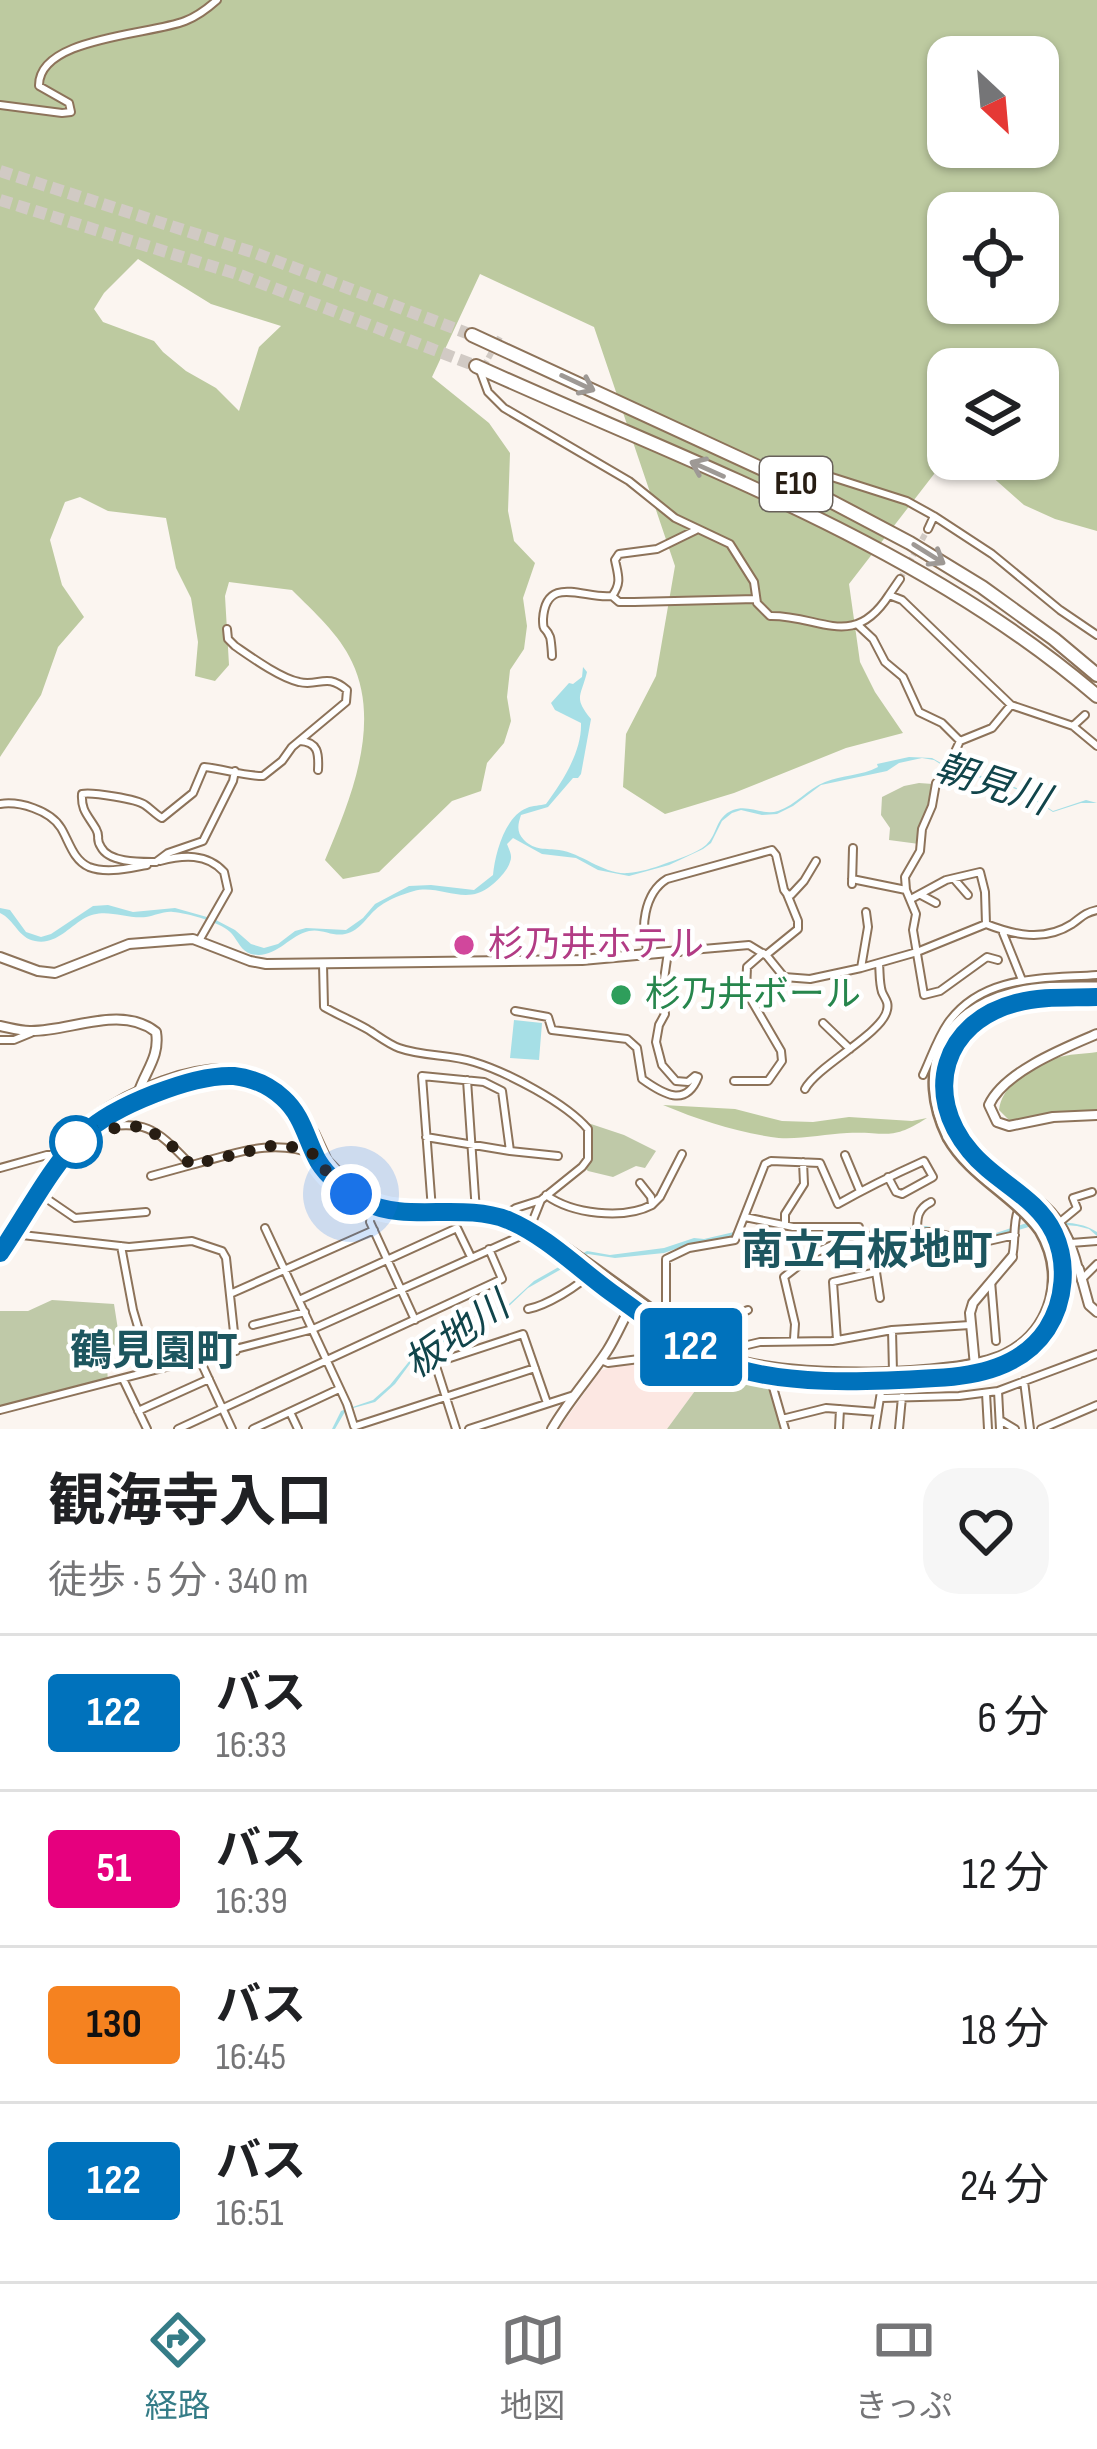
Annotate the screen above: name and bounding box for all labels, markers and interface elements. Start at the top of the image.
north arrow [927,36,1059,168]
map controls [927,36,1059,480]
button: locate [927,192,1059,324]
button: layers [927,348,1059,480]
one-way arrow [559,373,595,395]
one-way arrow [690,457,726,479]
road number: E10 [760,457,832,511]
one-way arrow [911,542,945,566]
water label: 朝見川 [929,745,1059,827]
place label: 杉乃井ホテル [488,924,704,967]
marker: 杉乃井ホテル [451,932,477,958]
place label: 杉乃井ボール [645,974,861,1017]
marker: 杉乃井ボール [608,982,634,1008]
unlabelled marker [51,1117,101,1167]
your location [321,1164,381,1224]
district label: 南立石板地町 [741,1226,993,1277]
water label: 板地川 [396,1281,522,1389]
line badge: 122 [622,1308,760,1386]
text: 122 [664,1321,718,1372]
district label: 鶴見園町 [70,1327,238,1378]
button: heart [923,1468,1049,1594]
text: 観海寺入口 [48,1469,333,1537]
text: 徒歩 · 5 分 · 340 m [48,1558,309,1605]
text: バス [216,1667,306,1722]
text: 122 [87,1687,141,1738]
text: 6 分 [977,1691,1049,1746]
text: 16:33 [216,1722,287,1769]
text: バス [216,1823,306,1878]
text: 51 [97,1843,131,1894]
text: 12 分 [962,1847,1049,1902]
text: 16:39 [216,1878,288,1925]
text: バス [216,1979,306,2034]
text: 130 [86,1999,142,2050]
text: 18 分 [961,2003,1049,2058]
text: 16:45 [216,2034,286,2081]
text: バス [216,2135,306,2190]
text: 122 [87,2155,141,2206]
text: 24 分 [960,2159,1049,2214]
text: 16:51 [216,2190,283,2237]
tab: 経路 [145,2307,211,2427]
tab: 地図 [500,2307,566,2427]
tab: きっぷ [855,2307,952,2427]

